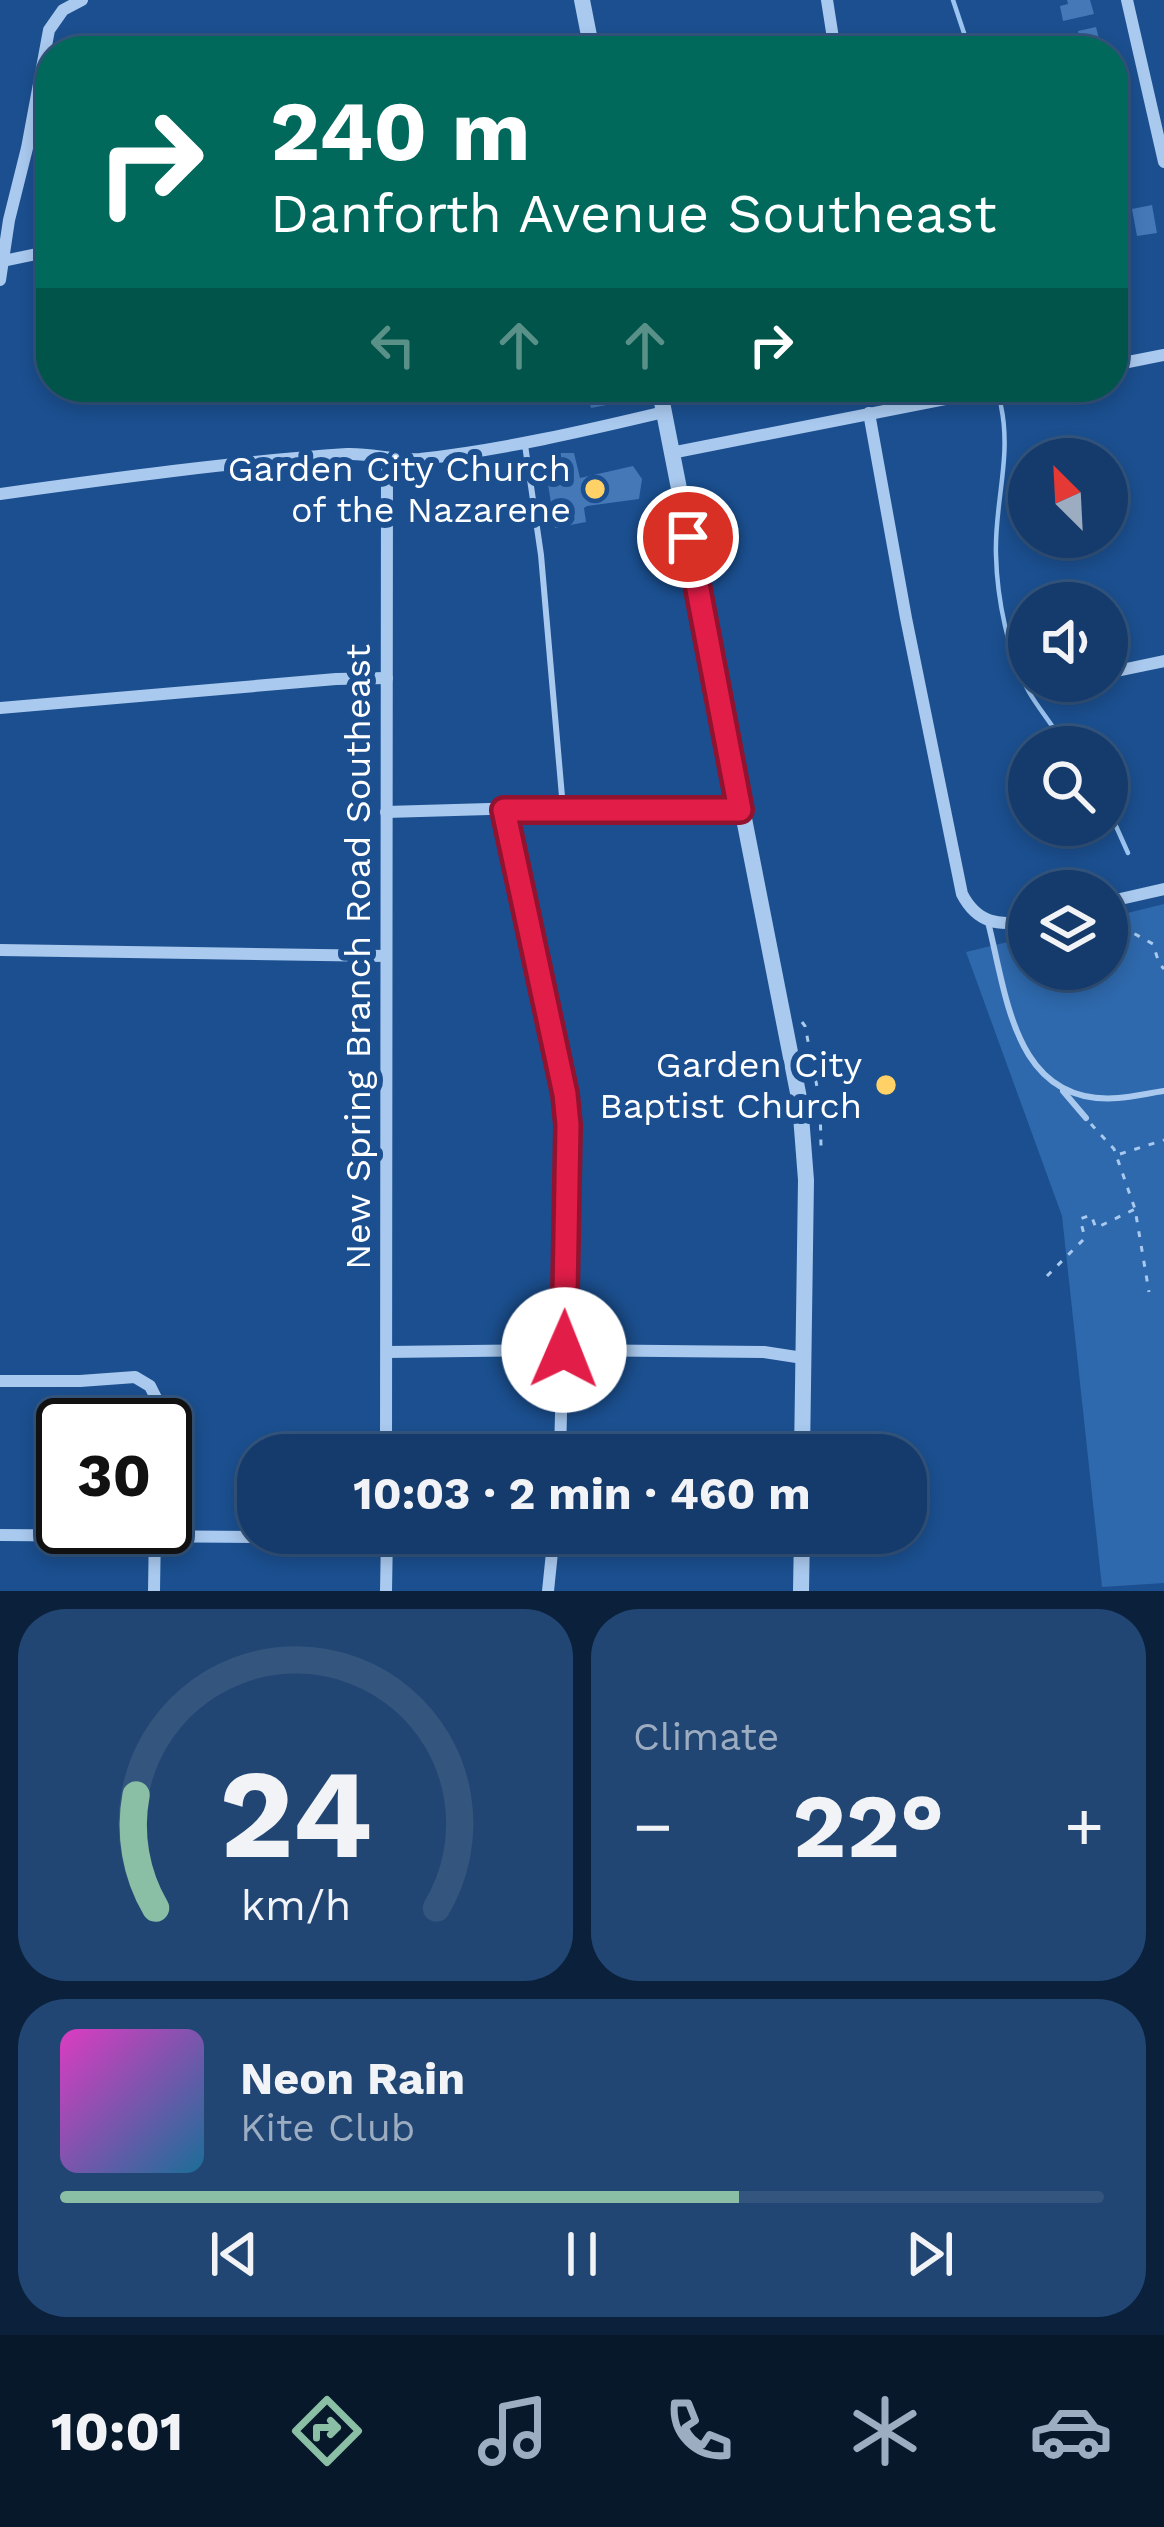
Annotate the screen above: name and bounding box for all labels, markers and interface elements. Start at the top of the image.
text: 240 m [270,82,531,180]
icon: right [72,84,228,240]
text: Danforth Avenue Southeast [270,182,997,245]
icon: left [360,312,426,378]
icon: ahead [486,312,552,378]
icon: ahead [612,312,678,378]
icon: right [738,312,804,378]
north arrow [1008,438,1128,558]
map controls [1008,438,1128,990]
place label: Garden City Church of the Nazarene [227,448,571,531]
marker: Garden City Church of the Nazarene [582,476,608,502]
pin [637,486,739,588]
icon: arrive [655,504,721,570]
button: sound [1008,582,1128,702]
street label: New Spring Branch Road Southeast [337,644,379,1270]
button: search [1008,726,1128,846]
button: layers [1008,870,1128,990]
place label: Garden City Baptist Church [599,1044,862,1127]
marker: Garden City Baptist Church [873,1072,899,1098]
position arrow [501,1287,627,1413]
speed limit sign: 30 [36,1398,192,1554]
text: 10:03 · 2 min · 460 m [353,1467,811,1520]
text: Climate [633,1714,779,1759]
text: 24 [219,1741,372,1887]
text: 22° [793,1773,944,1879]
text: − [633,1788,673,1865]
text: + [1064,1788,1104,1865]
text: km/h [240,1880,351,1930]
text: Neon Rain [240,2052,465,2105]
text: Kite Club [240,2105,415,2150]
icon: previous [201,2221,267,2287]
icon: pause [549,2221,615,2287]
icon: next [897,2221,963,2287]
icon: directions [285,2389,369,2473]
icon: music [471,2389,555,2473]
icon: phone [657,2389,741,2473]
icon: climate [843,2389,927,2473]
icon: car [1029,2389,1113,2473]
text: 10:01 [51,2400,183,2463]

